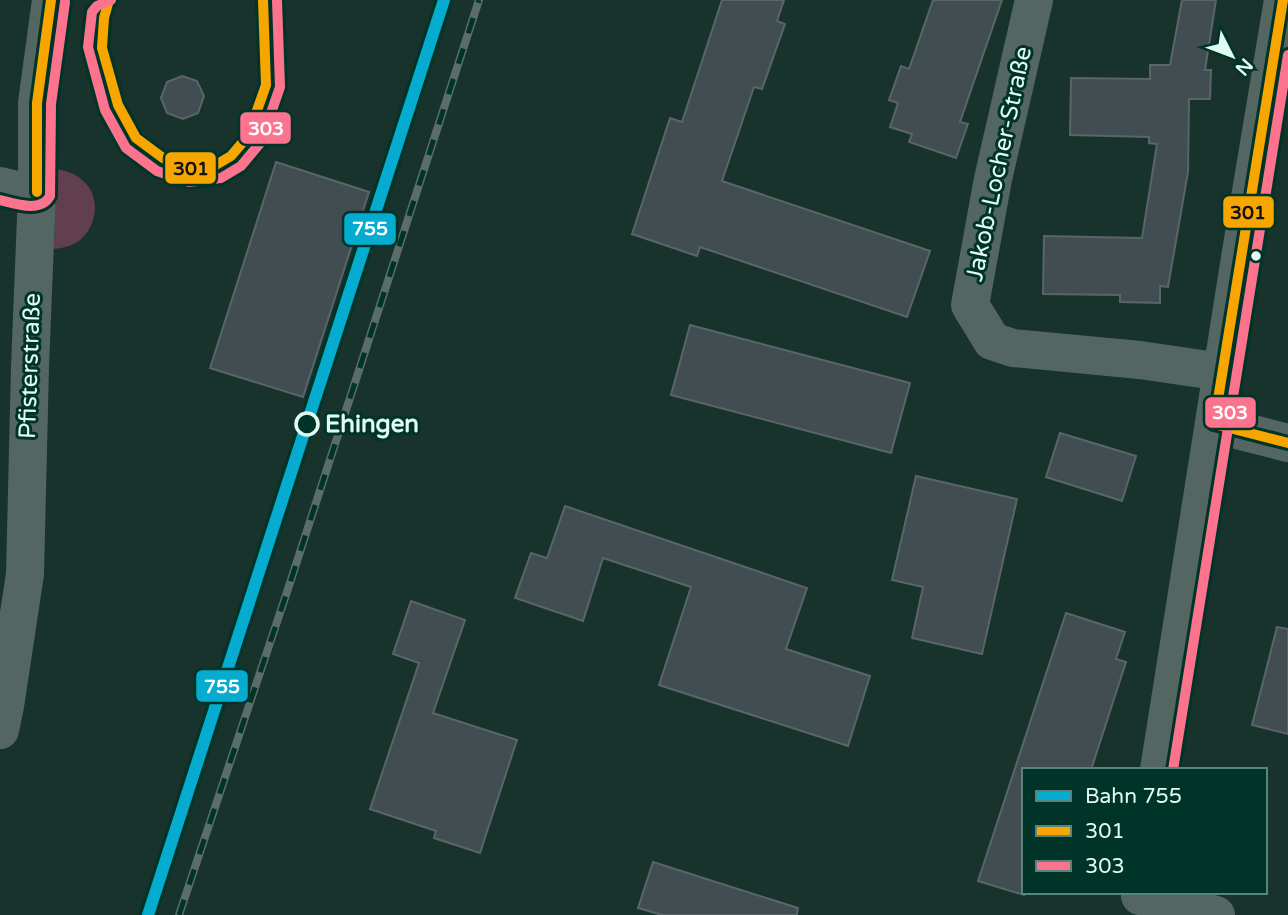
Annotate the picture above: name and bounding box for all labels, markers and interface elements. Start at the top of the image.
north arrow [1197,21,1267,91]
street label: Jakob-Locher-Straße [960,44,1038,284]
text: N [1231,54,1257,80]
line badge: 303 [239,111,292,145]
text: 303 [248,118,284,140]
line badge: 301 [164,151,217,185]
text: 301 [173,158,209,180]
line badge: 301 [1222,195,1275,229]
text: 301 [1230,202,1266,224]
line badge: 755 [343,212,397,246]
text: 755 [352,218,388,240]
unlabelled marker [1249,249,1263,263]
street label: Pfisterstraße [13,292,47,440]
line badge: 303 [1204,396,1257,429]
text: 303 [1212,402,1248,424]
place label: Ehingen [325,410,419,439]
marker: Ehingen [295,412,319,436]
line badge: 755 [195,669,249,703]
text: 755 [204,676,240,698]
legend [1022,768,1267,894]
text: Bahn 755 [1085,784,1182,809]
text: 301 [1085,819,1125,844]
text: 303 [1085,854,1125,879]

